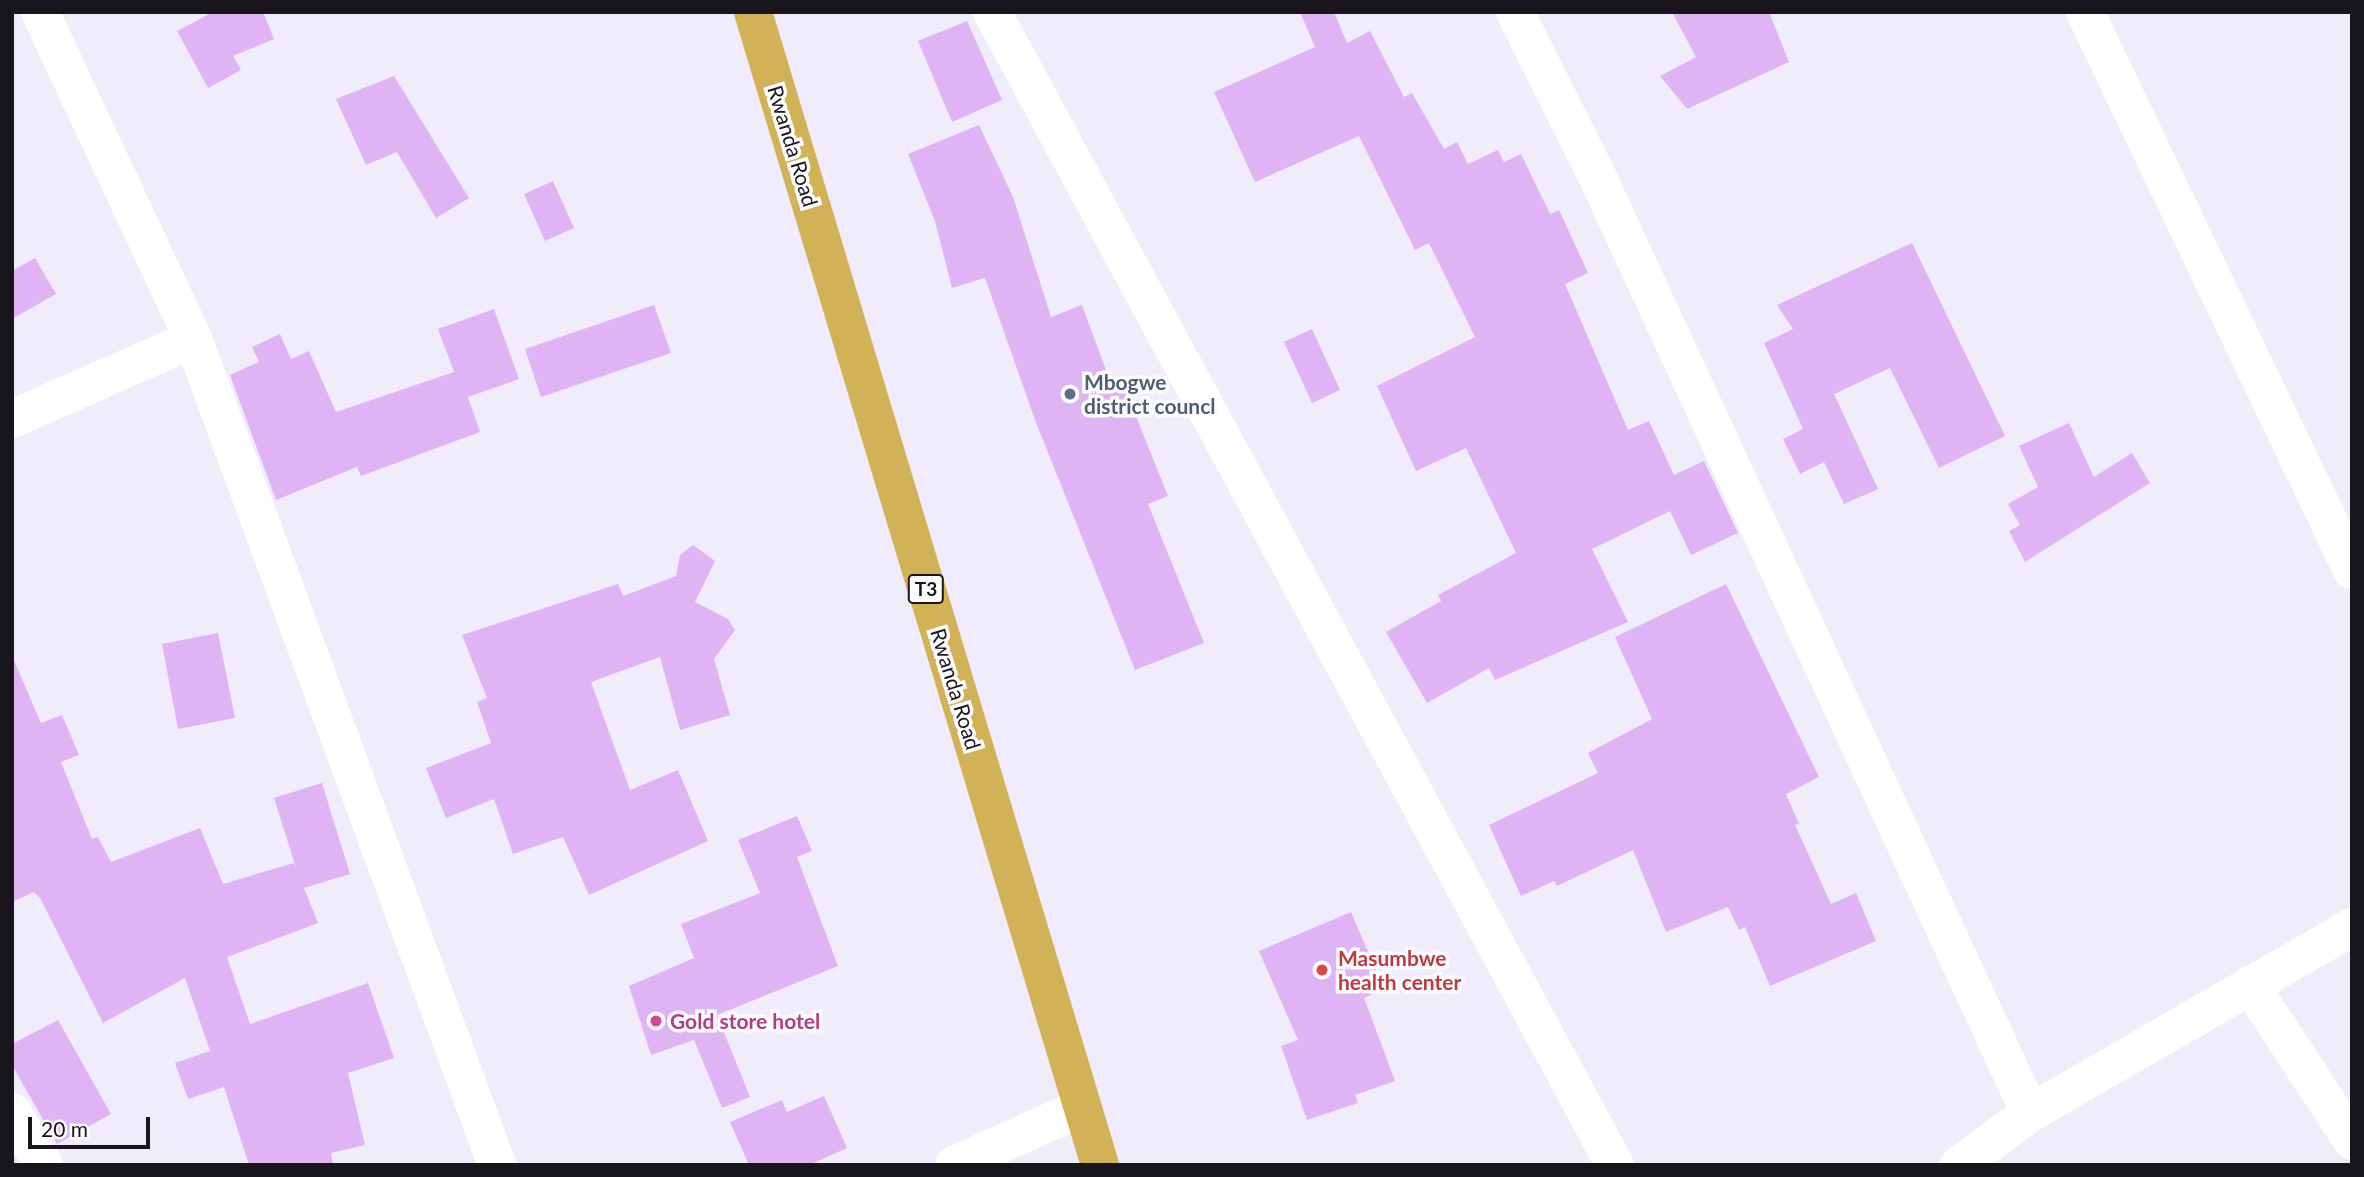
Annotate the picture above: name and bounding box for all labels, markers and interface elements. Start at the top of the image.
street label: Rwanda Road [763,82,823,210]
place label: Mbogwe district councl [1084,369,1216,419]
marker: Mbogwe district councl [1062,386,1078,402]
road number: T3 [907,574,945,604]
street label: Rwanda Road [926,625,986,753]
place label: Masumbwe health center [1338,945,1461,995]
marker: Masumbwe health center [1312,960,1332,980]
place label: Gold store hotel [670,1008,820,1034]
marker: Gold store hotel [648,1013,664,1029]
scale bar [32,1104,154,1148]
text: 20 m [41,1116,88,1141]

